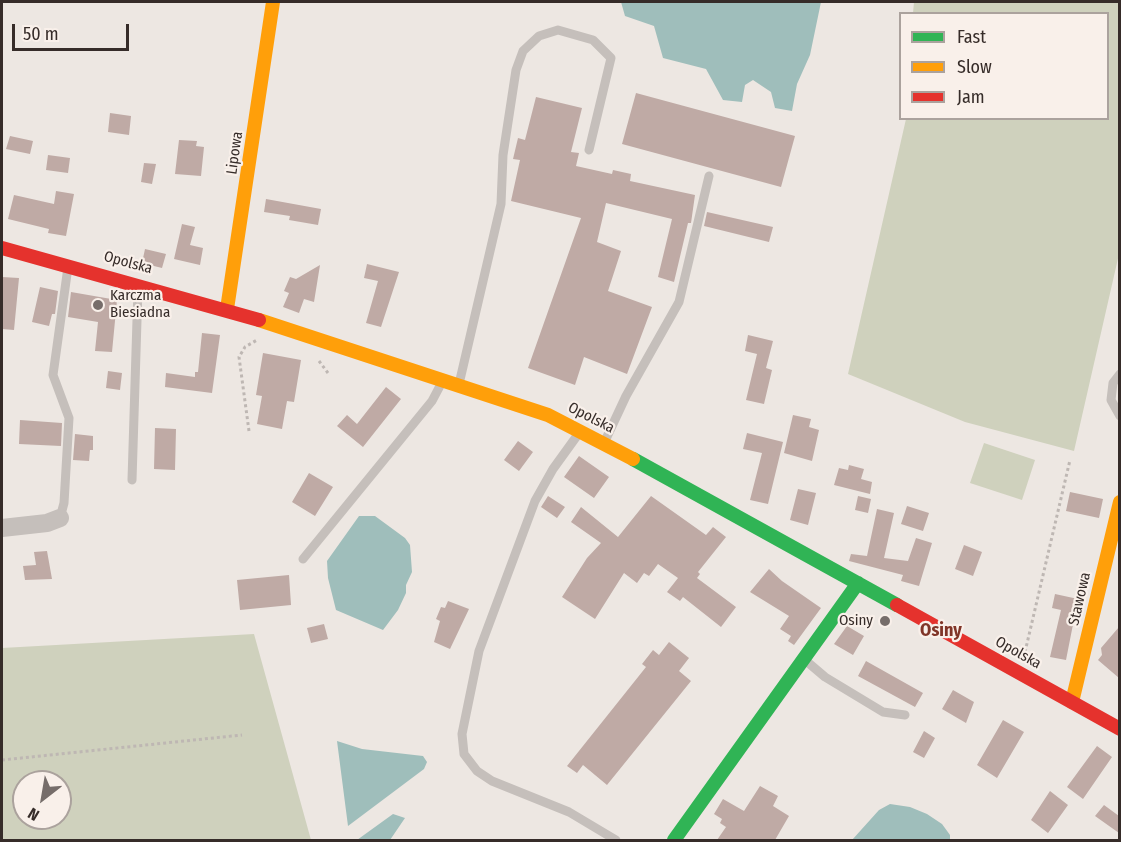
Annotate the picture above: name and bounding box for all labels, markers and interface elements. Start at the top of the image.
scale bar [15,12,132,50]
legend [899,12,1109,120]
text: 50 m [23,23,59,45]
text: Fast [957,26,986,48]
text: Slow [957,56,992,78]
text: Jam [957,86,985,108]
street label: Lipowa [223,130,247,176]
street label: Opolska [102,248,154,278]
place label: Karczma Biesiadna [110,287,170,322]
marker: Karczma Biesiadna [91,298,105,312]
street label: Opolska [565,399,617,437]
street label: Stawowa [1065,571,1095,627]
place label: Osiny [839,612,873,630]
marker: Osiny [878,614,892,628]
district label: Osiny [920,620,962,642]
street label: Opolska [992,633,1044,673]
north arrow [12,770,72,830]
text: N [24,804,43,825]

